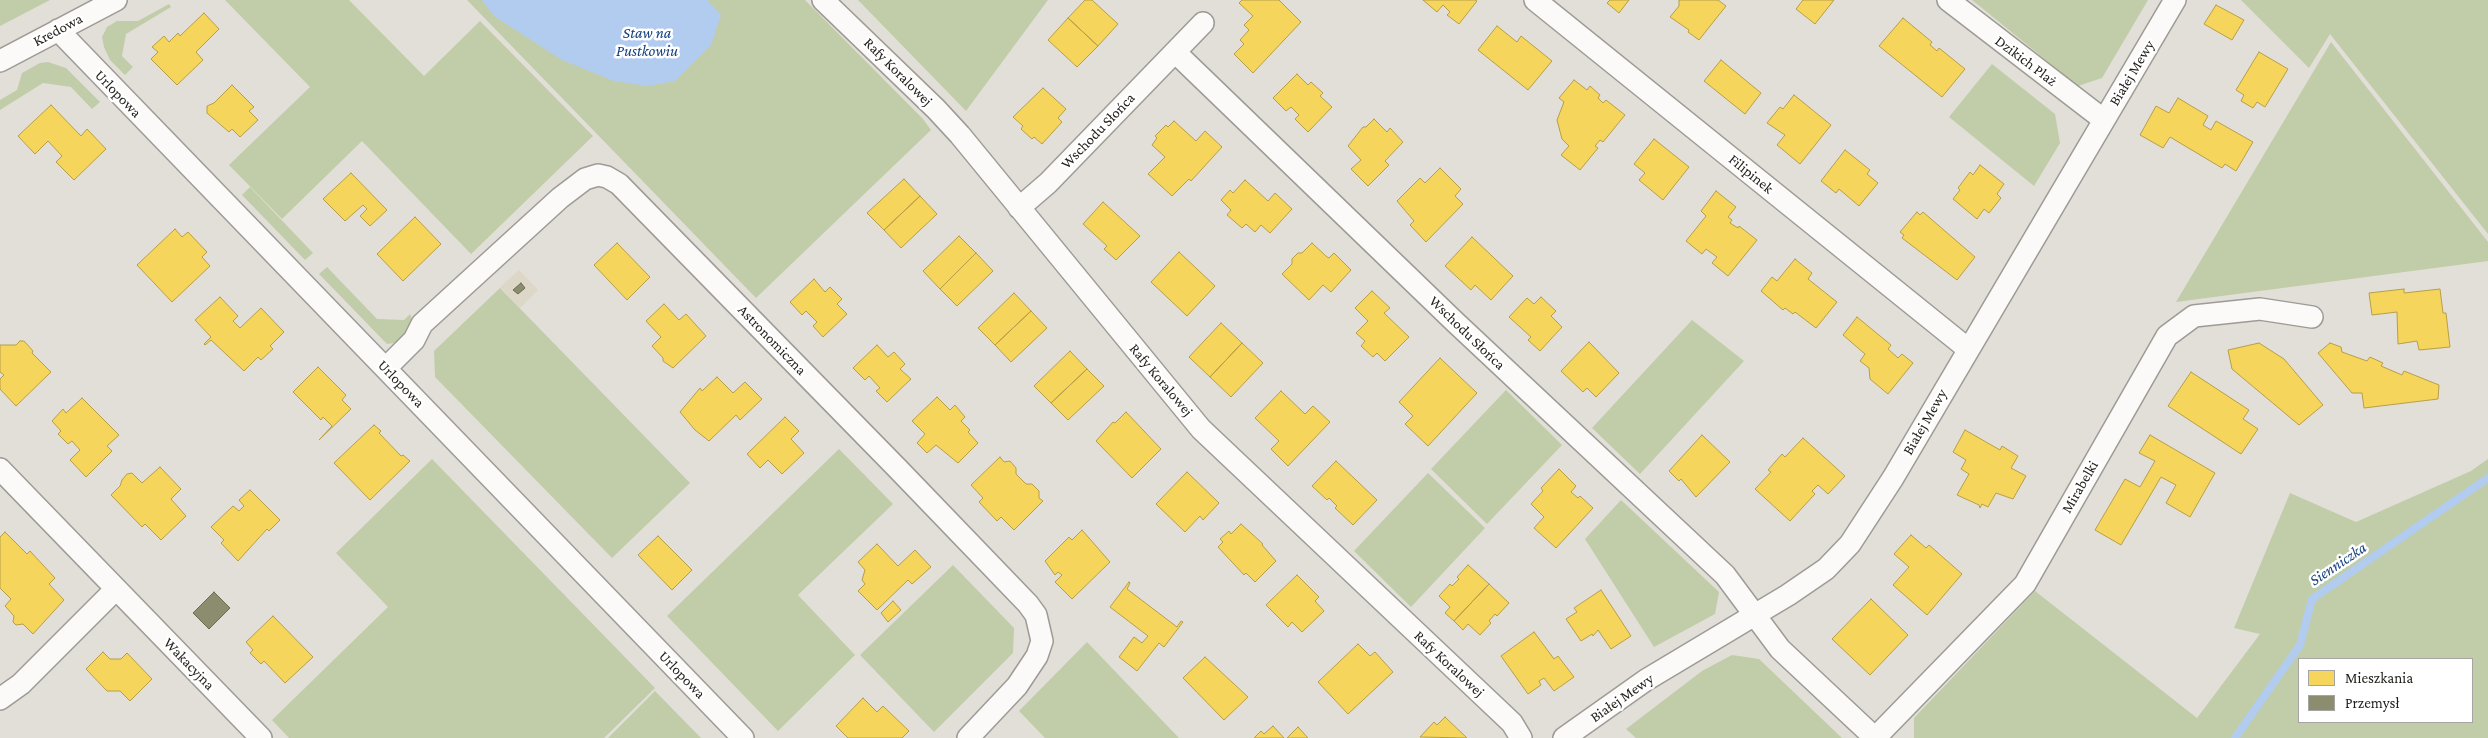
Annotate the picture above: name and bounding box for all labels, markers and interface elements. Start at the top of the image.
street label: Kredowa [30,10,86,50]
water label: Staw na Pustkowiu [616,23,678,61]
street label: Dzikich Plaż [1991,32,2061,90]
street label: Rafy Koralowej [860,34,936,110]
street label: Białej Mewy [2105,37,2159,109]
street label: Urlopowa [91,66,145,122]
street label: Wschodu Słońca [1057,89,1139,173]
street label: Filipinek [1725,150,1777,198]
street label: Wschodu Słońca [1425,292,1509,374]
street label: Astronomiczna [734,301,810,379]
street label: Rafy Koralowej [1125,340,1197,420]
street label: Urlopowa [374,356,428,412]
street label: Białej Mewy [1899,386,1951,458]
street label: Mirabelki [2058,458,2102,516]
water label: Sienniczka [2306,538,2370,590]
street label: Rafy Koralowej [1410,627,1488,701]
street label: Wakacyjna [160,634,218,694]
street label: Urlopowa [655,647,709,703]
legend [2298,658,2473,723]
street label: Białej Mewy [1587,670,1657,726]
text: Mieszkania [2345,670,2413,686]
text: Przemysł [2345,695,2399,711]

